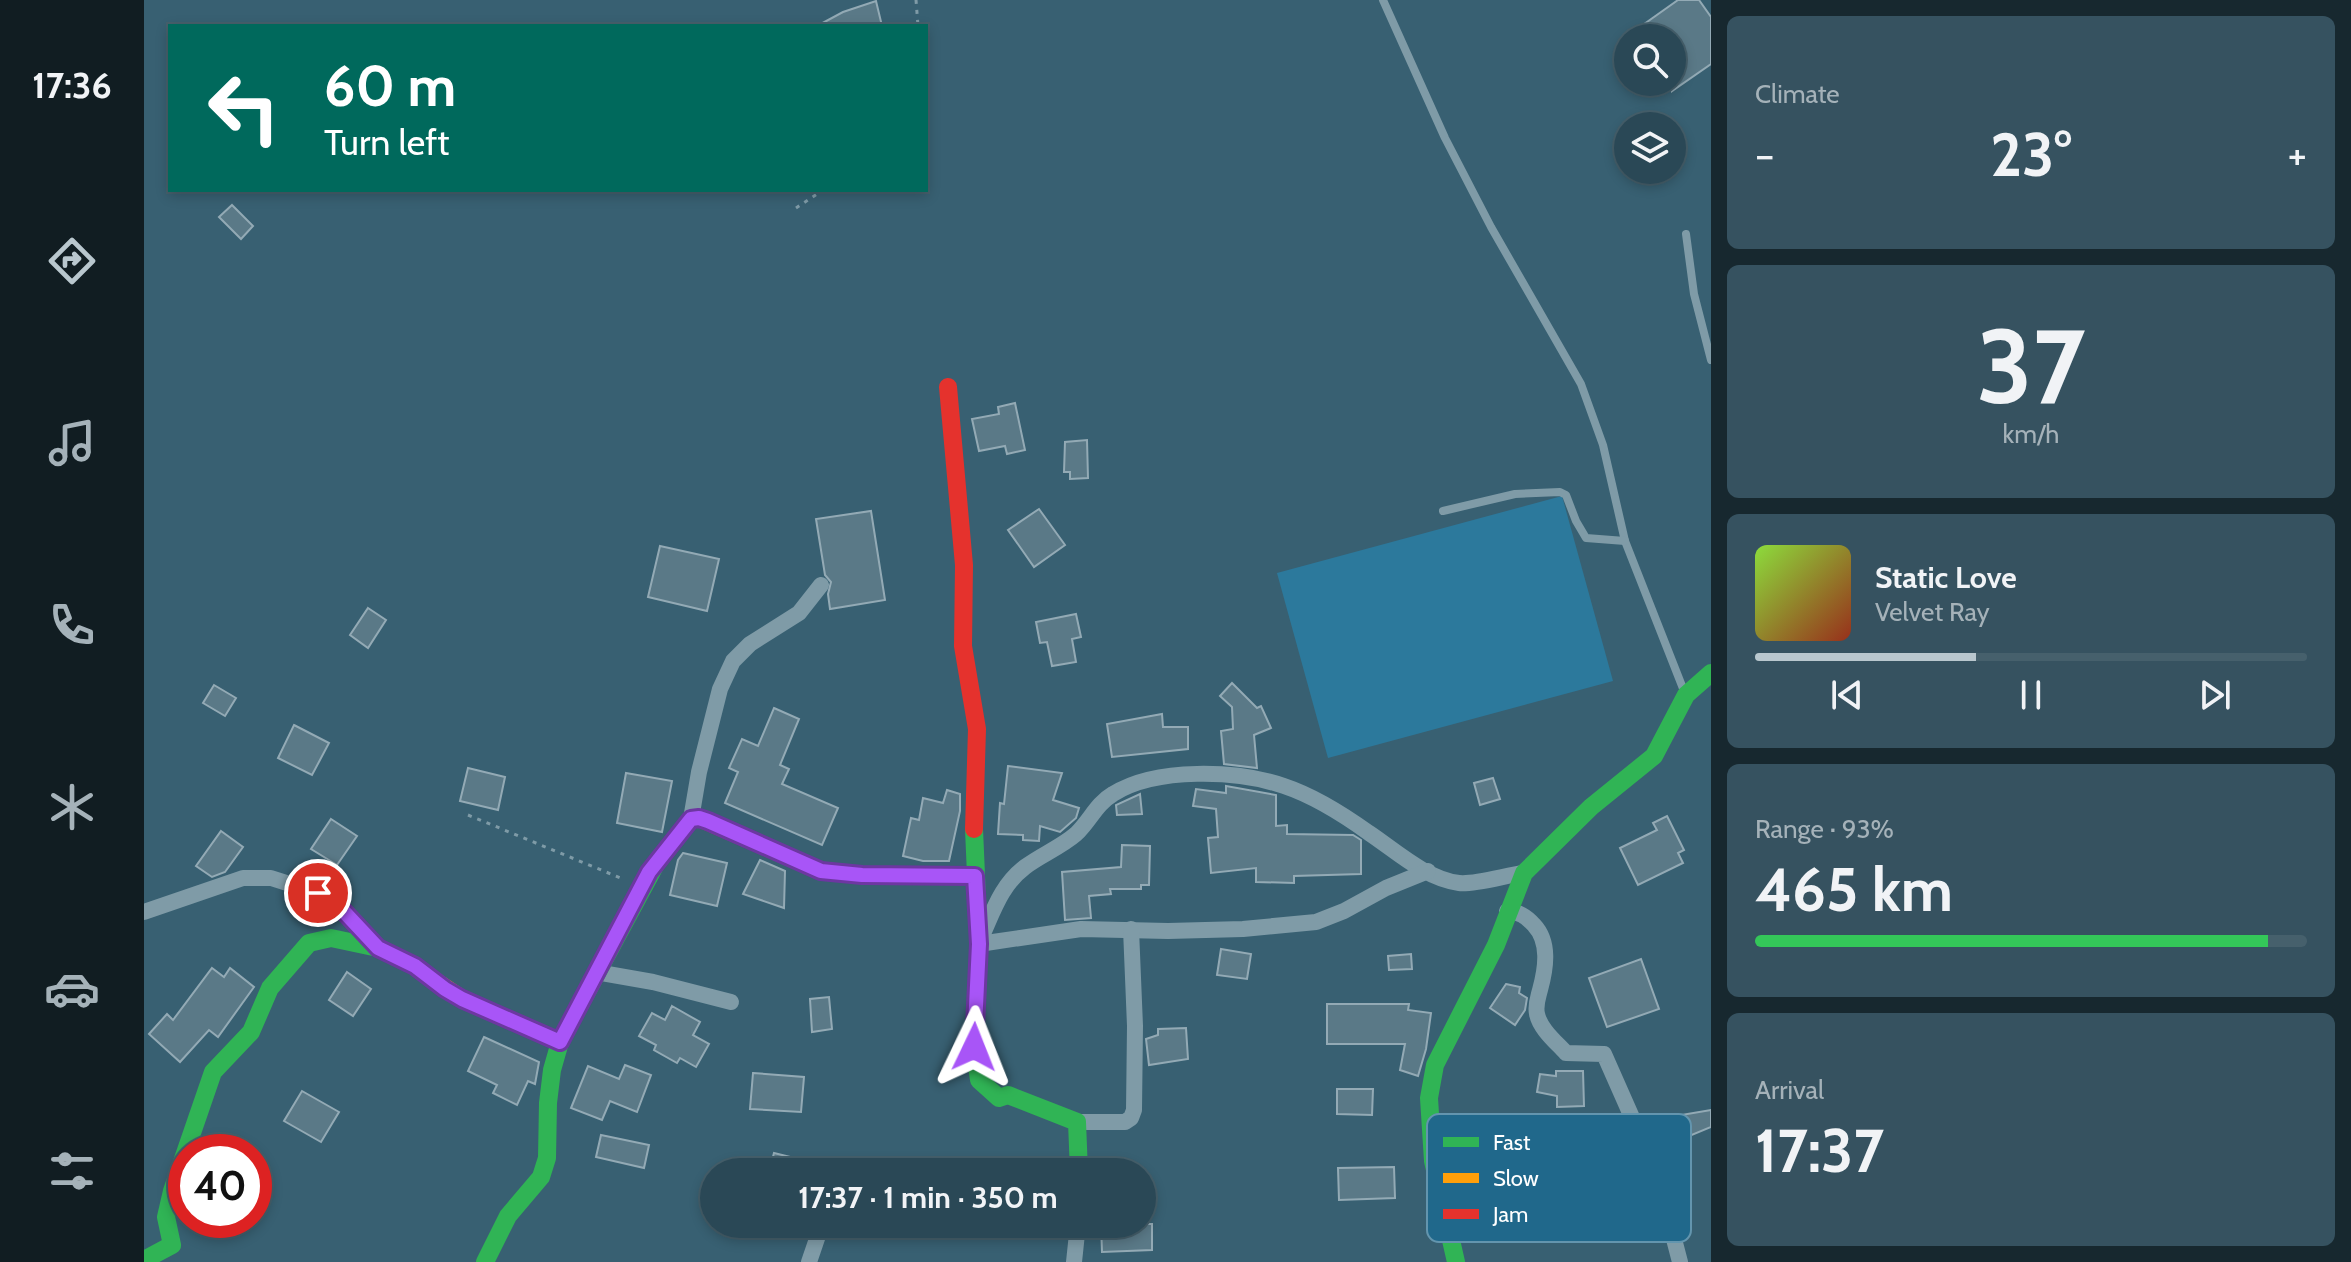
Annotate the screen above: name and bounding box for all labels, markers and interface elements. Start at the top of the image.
map controls [1614,24,1686,184]
button: search [1614,24,1686,96]
text: 60 m [324,52,456,120]
icon: left [192,56,296,160]
text: 17:36 [32,63,112,107]
text: Climate [1755,78,1840,110]
button: layers [1614,112,1686,184]
text: 23° [1990,118,2072,191]
text: Turn left [324,120,449,164]
text: − [1755,128,1774,181]
text: + [2288,128,2307,181]
icon: directions [44,233,100,289]
text: 37 [1976,303,2086,429]
icon: music [44,415,100,471]
text: km/h [2003,418,2059,450]
text: Static Love [1875,559,2017,596]
text: Velvet Ray [1875,596,1990,628]
icon: phone [44,597,100,653]
icon: previous [1825,673,1869,717]
icon: pause [2009,673,2053,717]
icon: next [2193,673,2237,717]
icon: climate [44,779,100,835]
text: Range · 93% [1755,813,1894,845]
text: 465 km [1755,853,1953,926]
pin [284,859,352,927]
icon: arrive [296,871,340,915]
icon: car [44,961,100,1017]
position arrow [932,1005,1016,1089]
text: Arrival [1755,1074,1824,1106]
legend [1427,1114,1691,1242]
text: 17:37 [1755,1114,1884,1187]
text: Fast [1493,1129,1531,1156]
speed limit sign: 40 [168,1134,272,1238]
icon: filters [44,1143,100,1199]
text: Slow [1493,1165,1539,1192]
text: 17:37 · 1 min · 350 m [798,1179,1058,1216]
text: Jam [1492,1201,1528,1228]

